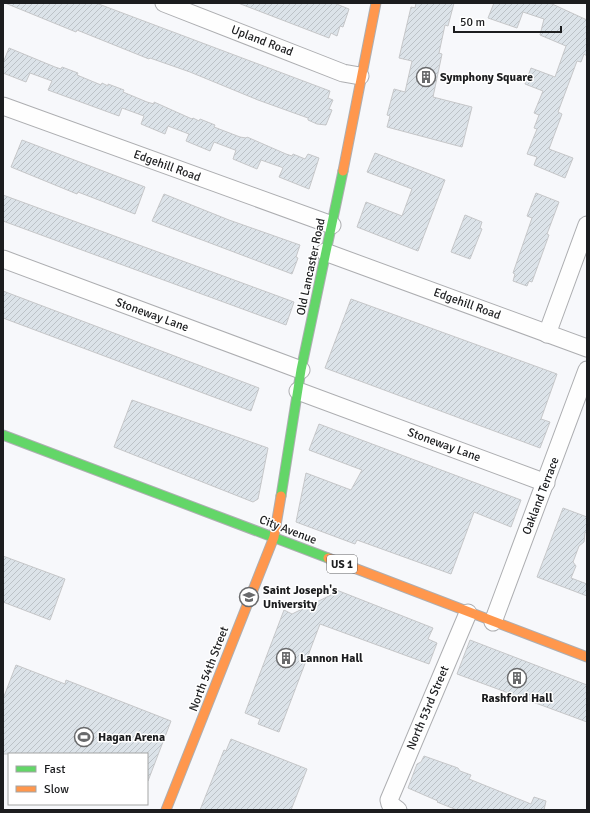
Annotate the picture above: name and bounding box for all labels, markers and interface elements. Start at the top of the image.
scale bar [454,8,561,34]
text: 50 m [460,15,485,30]
street label: Upland Road [229,22,295,60]
building icon: Symphony Square [415,66,437,88]
place label: Symphony Square [440,70,533,85]
street label: Edgehill Road [131,147,203,185]
street label: Old Lancaster Road [293,217,329,317]
street label: Edgehill Road [431,285,503,323]
street label: Stoneway Lane [113,295,191,335]
street label: Stoneway Lane [405,425,483,465]
street label: Oakland Terrace [519,455,563,537]
street label: City Avenue [257,512,319,548]
road number: US 1 [327,555,357,573]
place label: Saint Joseph's University [263,583,338,612]
school or university icon: Saint Joseph's University [238,586,260,608]
street label: North 54th Street [186,624,232,714]
building icon: Lannon Hall [275,647,297,669]
place label: Lannon Hall [300,651,363,666]
street label: North 53rd Street [404,664,452,752]
building icon: Rashford Hall [506,667,528,689]
place label: Rashford Hall [481,691,553,706]
sports icon: Hagan Arena [73,726,95,748]
place label: Hagan Arena [98,730,165,745]
legend [8,753,148,805]
text: Fast [44,762,65,777]
text: Slow [44,782,69,797]

